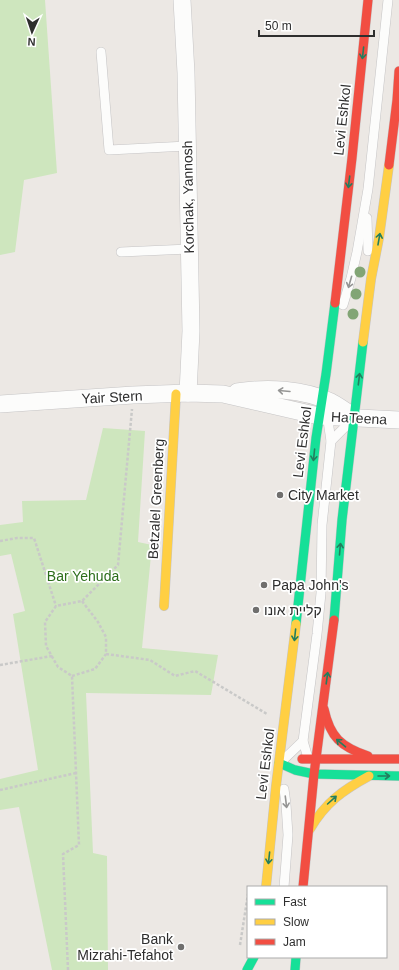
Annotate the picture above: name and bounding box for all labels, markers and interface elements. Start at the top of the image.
north arrow [12,12,52,52]
scale bar [259,12,374,38]
text: 50 m [265,19,292,33]
text: N [27,36,36,48]
one-way arrow [359,46,367,59]
street label: Levi Eshkol [330,84,354,156]
street label: Korchak, Yannosh [179,140,197,254]
one-way arrow [346,175,353,188]
one-way arrow [375,233,383,246]
one-way arrow [346,275,353,288]
one-way arrow [355,373,363,386]
street label: Yair Stern [81,387,143,407]
one-way arrow [278,387,291,394]
street label: Levi Eshkol [290,405,314,479]
street label: HaTeena [331,409,388,427]
street label: Betzalel Greenberg [145,438,167,560]
one-way arrow [311,448,318,461]
place label: City Market [288,487,359,503]
marker: City Market [275,490,285,500]
one-way arrow [336,543,343,556]
park label: Bar Yehuda [47,568,119,584]
place label: Papa John's [272,577,349,593]
marker: Papa John's [259,580,269,590]
place label: קליית אונו [264,602,322,618]
marker: קליית אונו [251,605,261,615]
one-way arrow [292,628,299,641]
one-way arrow [323,672,331,685]
street label: Levi Eshkol [253,727,277,801]
one-way arrow [336,739,347,748]
one-way arrow [377,772,390,780]
one-way arrow [282,795,290,808]
one-way arrow [327,796,337,805]
one-way arrow [265,851,273,864]
legend [247,886,387,958]
text: Fast [283,895,307,909]
text: Slow [283,915,309,929]
place label: Bank Mizrahi-Tefahot [77,931,174,963]
text: Jam [283,935,306,949]
marker: Bank Mizrahi-Tefahot [176,942,186,952]

